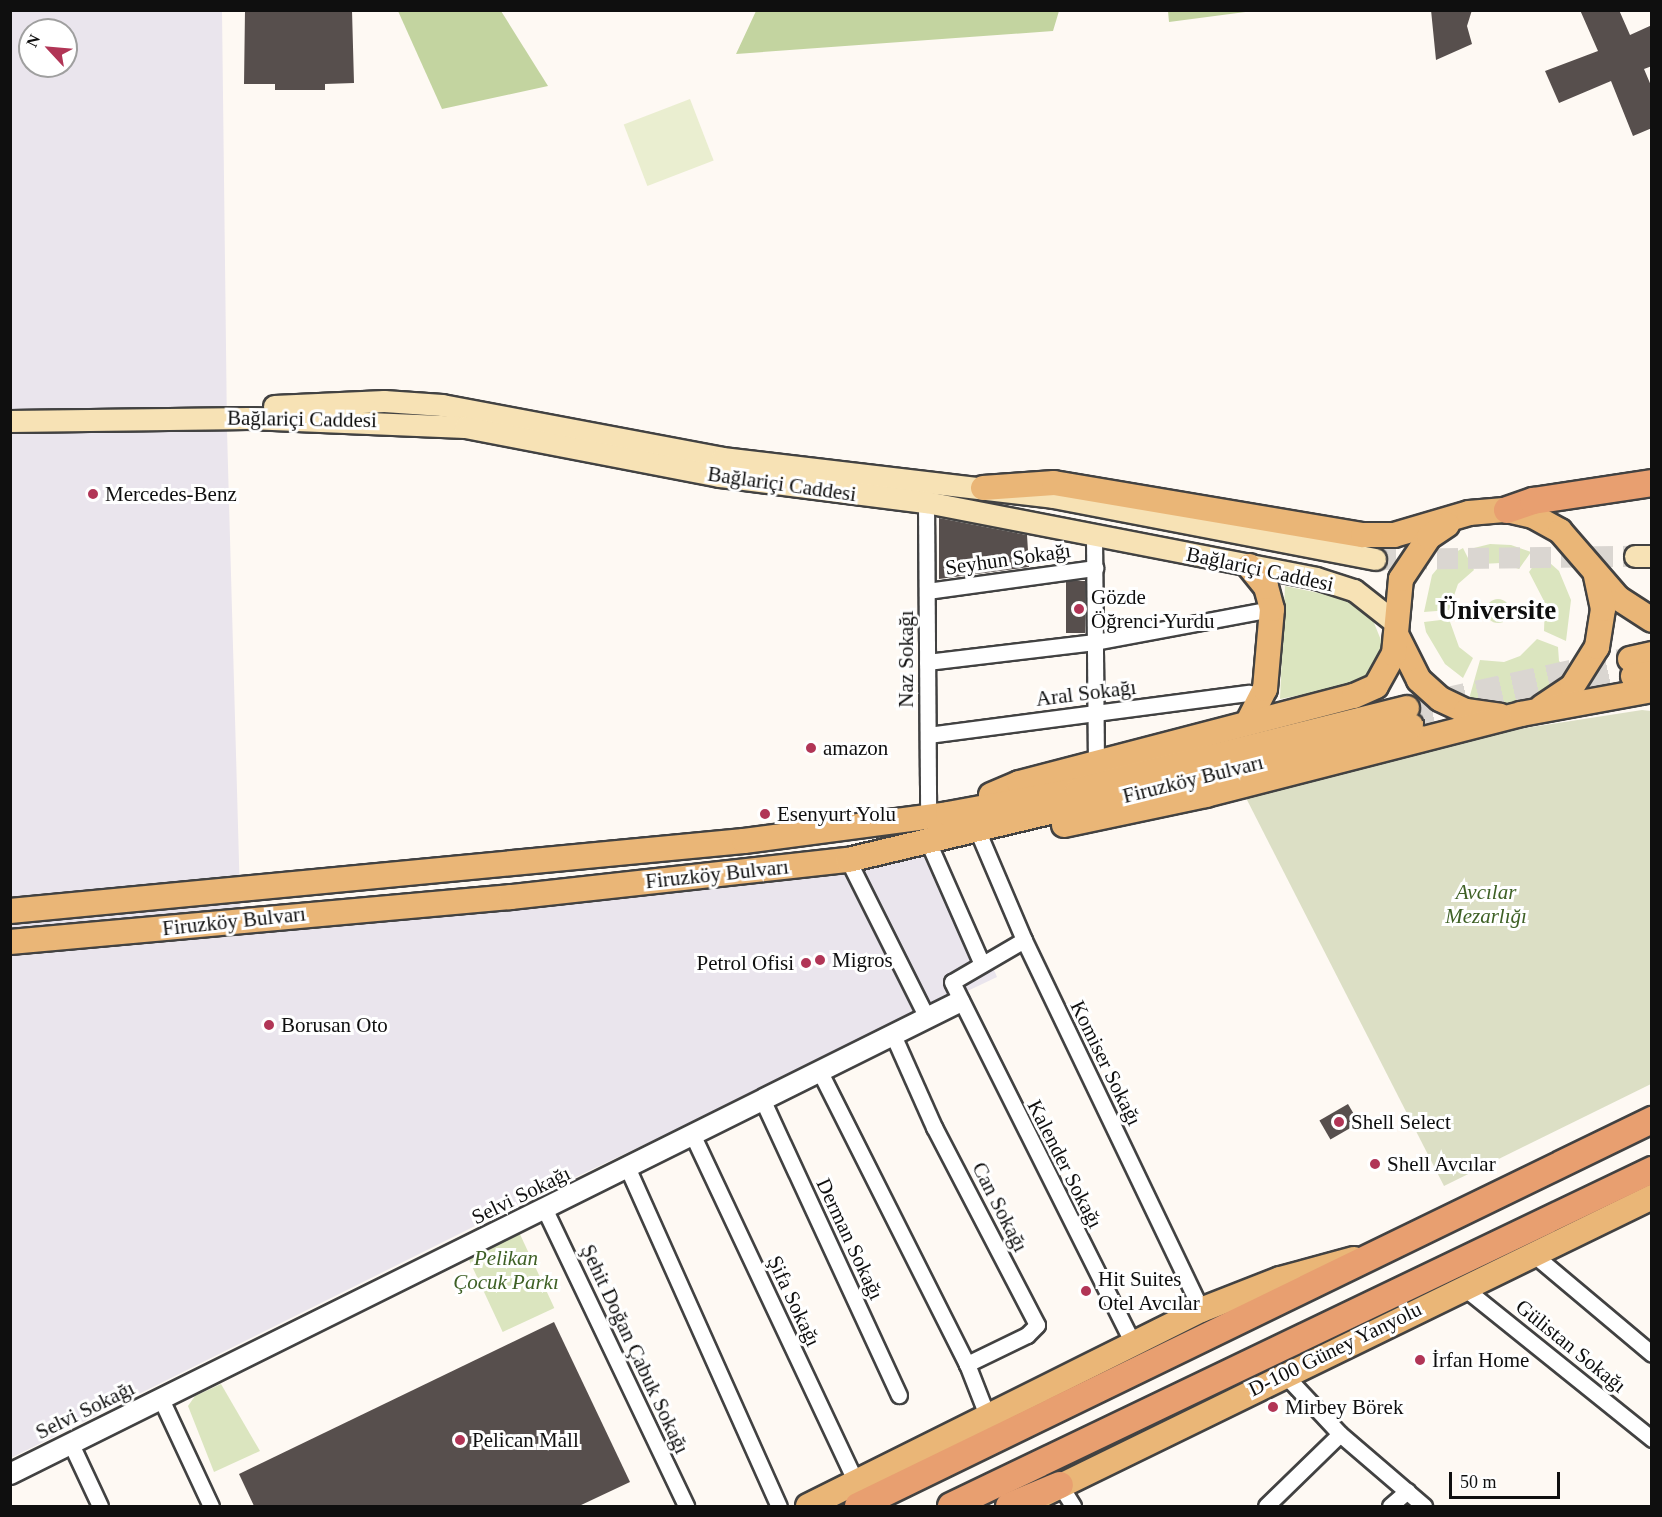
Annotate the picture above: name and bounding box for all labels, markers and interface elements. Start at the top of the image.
north arrow [18,18,78,78]
text: N [23,32,43,50]
street label: Bağlariçi Caddesi [227,405,377,433]
street label: Bağlariçi Caddesi [706,461,858,507]
place label: Mercedes-Benz [105,481,237,507]
marker: Mercedes-Benz [86,487,100,501]
street label: Seyhun Sokağı [944,538,1072,580]
street label: Bağlariçi Caddesi [1184,541,1336,597]
place label: Gözde Öğrenci Yurdu [1091,584,1215,634]
district label: Üniversite [1438,595,1556,627]
marker: Gözde Öğrenci Yurdu [1072,602,1086,616]
street label: Naz Sokağı [893,610,919,708]
street label: Aral Sokağı [1034,674,1138,712]
place label: amazon [823,735,888,761]
marker: amazon [804,741,818,755]
street label: Firuzköy Bulvarı [1120,749,1266,809]
place label: Esenyurt Yolu [777,801,897,827]
marker: Esenyurt Yolu [758,807,772,821]
street label: Firuzköy Bulvarı [644,854,790,894]
park label: Avcılar Mezarlığı [1445,879,1527,929]
street label: Firuzköy Bulvarı [161,901,307,941]
place label: Migros [832,947,893,973]
place label: Petrol Ofisi [697,950,794,976]
marker: Migros [813,953,827,967]
marker: Petrol Ofisi [799,956,813,970]
street label: Komiser Sokağı [1065,996,1147,1130]
place label: Borusan Oto [281,1012,388,1038]
marker: Borusan Oto [262,1018,276,1032]
street label: Kalender Sokağı [1022,1096,1108,1232]
place label: Shell Select [1351,1109,1451,1135]
marker: Shell Select [1332,1115,1346,1129]
place label: Shell Avcılar [1387,1151,1497,1177]
marker: Shell Avcılar [1368,1157,1382,1171]
street label: Can Sokağı [967,1158,1033,1256]
street label: Selvi Sokağı [468,1160,574,1230]
street label: Derman Sokağı [811,1174,889,1304]
street label: Şehit Doğan Çabuk Sokağı [575,1240,695,1458]
park label: Pelikan Çocuk Parkı [453,1245,559,1295]
street label: Şifa Sokağı [762,1252,826,1350]
place label: Hit Suites Otel Avcılar [1098,1266,1201,1316]
marker: Hit Suites Otel Avcılar [1079,1284,1093,1298]
street label: Gülistan Sokağı [1511,1294,1631,1398]
street label: D-100 Güney Yanyolu [1244,1296,1426,1402]
place label: İrfan Home [1432,1347,1529,1373]
marker: İrfan Home [1413,1353,1427,1367]
street label: Selvi Sokağı [32,1375,138,1445]
place label: Mirbey Börek [1285,1394,1403,1420]
marker: Mirbey Börek [1266,1400,1280,1414]
place label: Pelican Mall [472,1427,579,1453]
marker: Pelican Mall [453,1433,467,1447]
scale bar [1452,1460,1563,1498]
text: 50 m [1460,1472,1497,1492]

